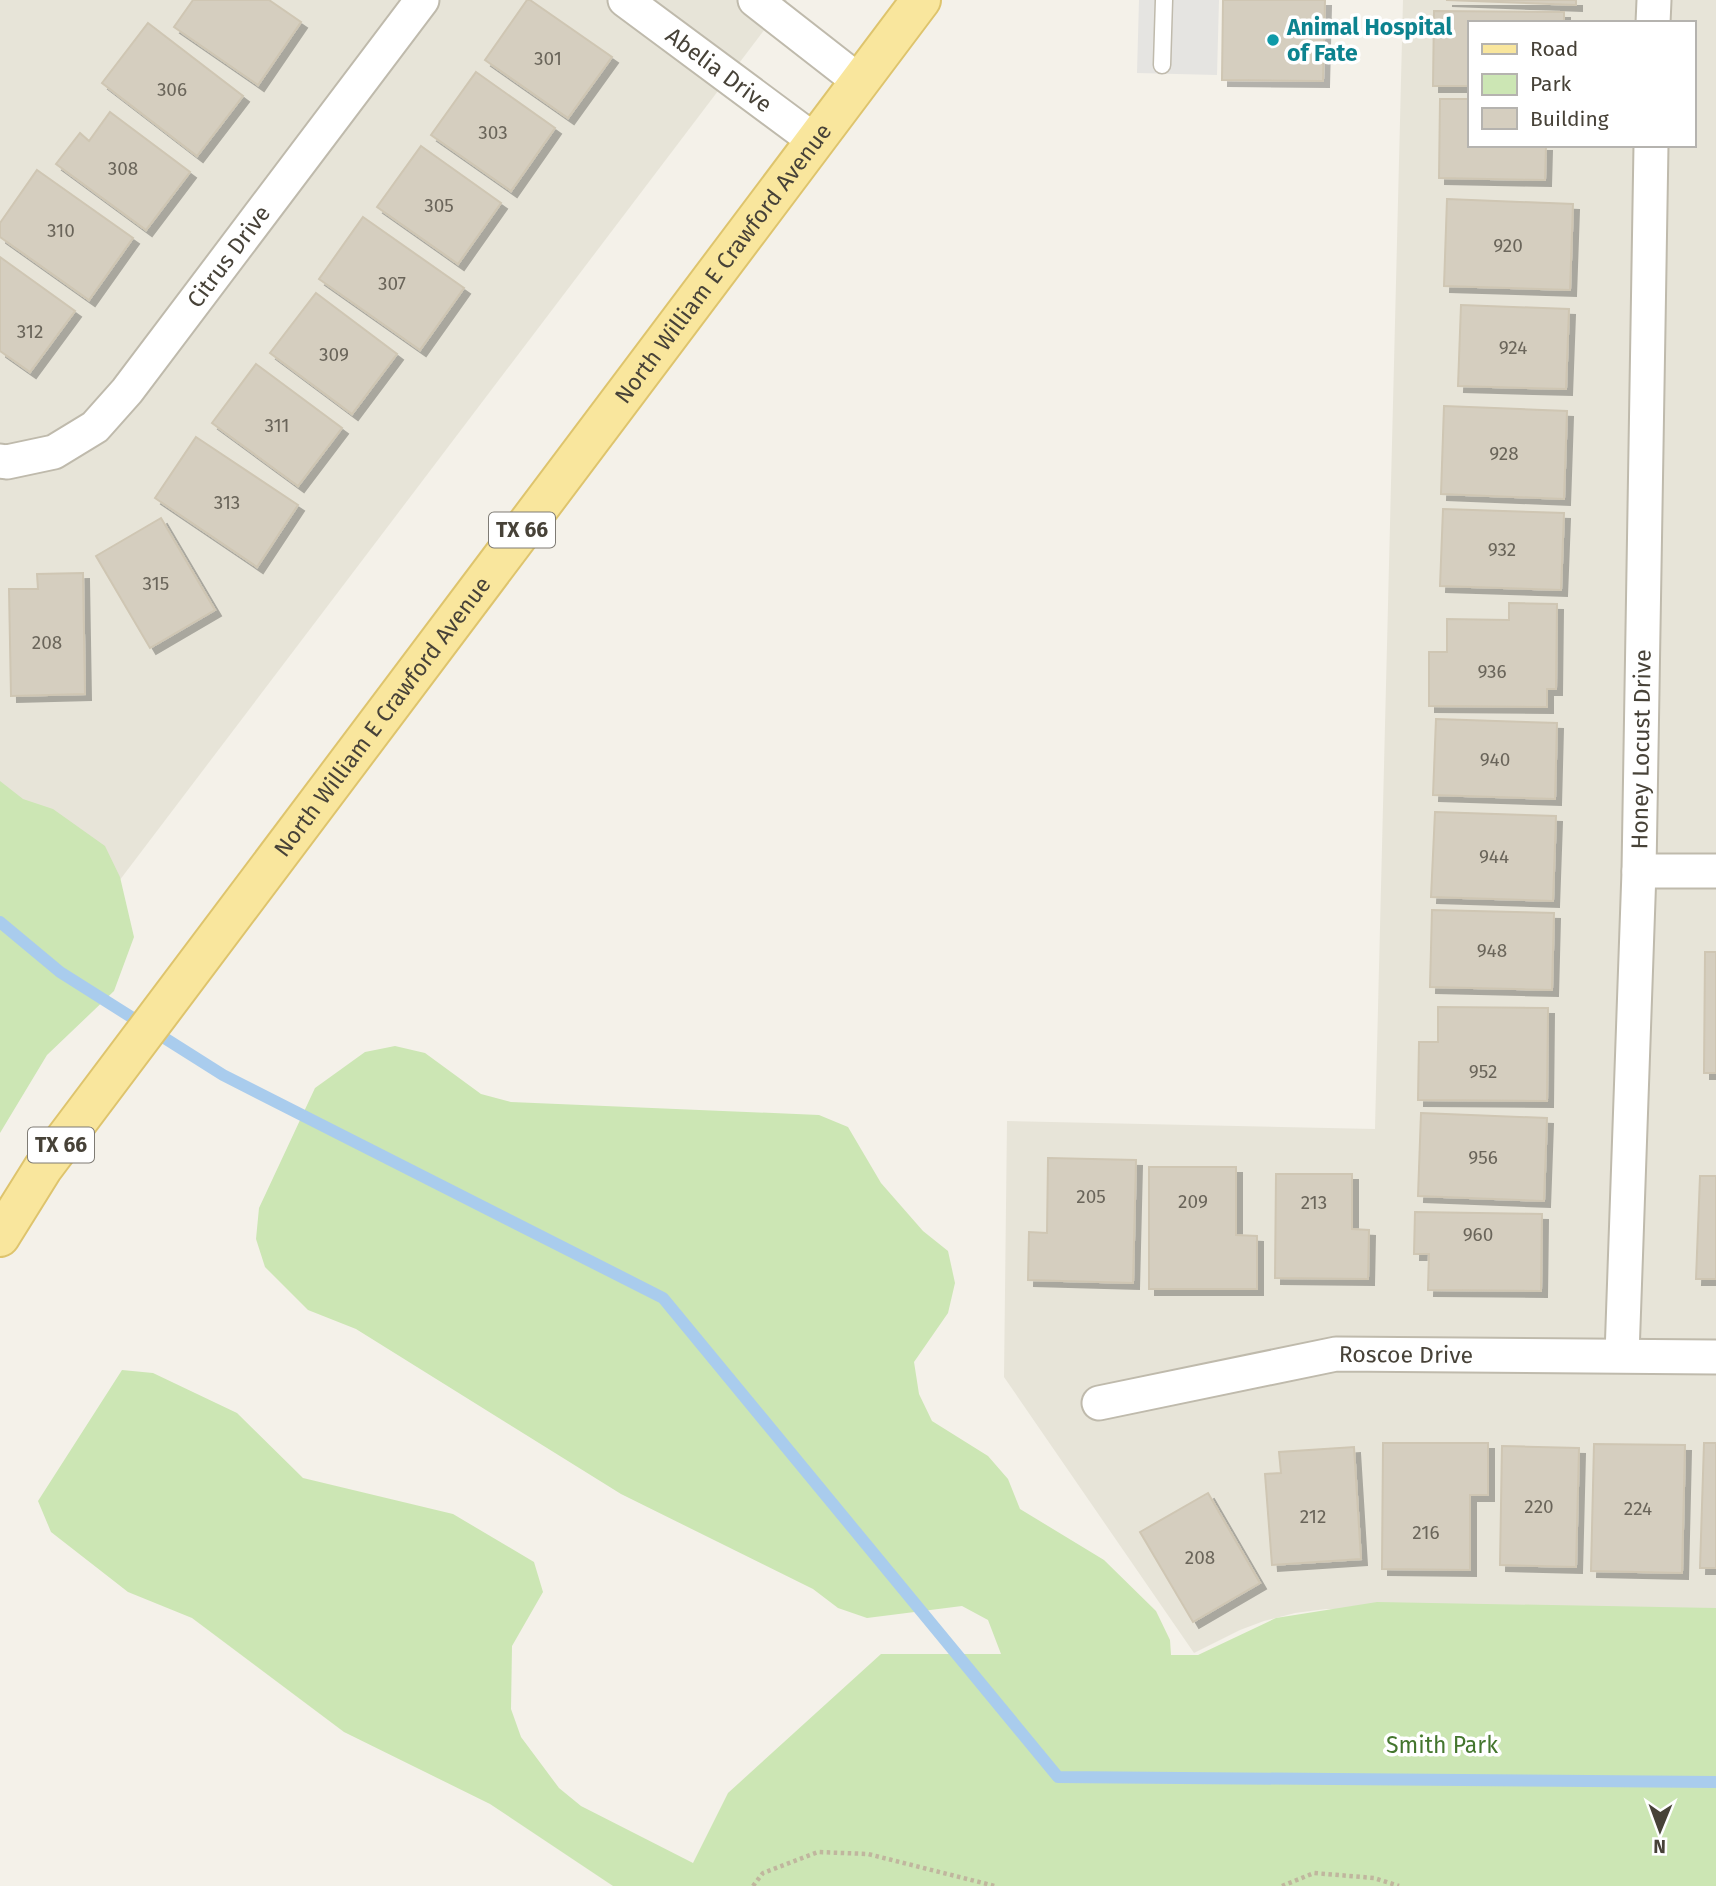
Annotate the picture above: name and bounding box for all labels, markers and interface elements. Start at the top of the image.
place label: Animal Hospital of Fate [1286,13,1452,67]
street label: Abelia Drive [660,21,778,118]
legend [1468,21,1695,147]
marker: Animal Hospital of Fate [1265,32,1281,48]
text: Road [1530,36,1578,62]
house number: 301 [534,47,562,70]
text: Park [1530,71,1572,97]
house number: 306 [157,78,187,101]
text: Building [1530,106,1609,132]
street label: North William E Crawford Avenue [609,118,837,409]
house number: 303 [478,121,508,144]
house number: 308 [108,157,138,180]
house number: 305 [424,194,454,217]
street label: Citrus Drive [181,200,276,313]
house number: 310 [47,219,75,242]
house number: 920 [1493,234,1523,257]
house number: 307 [378,272,406,295]
house number: 312 [17,320,43,343]
house number: 924 [1499,336,1527,359]
house number: 309 [319,343,349,366]
house number: 311 [264,414,290,437]
house number: 928 [1489,442,1519,465]
house number: 313 [214,491,240,514]
road number: TX 66 [489,512,555,548]
house number: 932 [1488,538,1516,561]
street label: North William E Crawford Avenue [268,571,497,862]
house number: 315 [143,572,169,595]
house number: 208 [32,631,62,654]
street label: Honey Locust Drive [1625,649,1657,850]
house number: 936 [1477,660,1507,683]
house number: 940 [1480,748,1510,771]
house number: 944 [1479,845,1509,868]
house number: 948 [1477,939,1507,962]
house number: 952 [1469,1060,1497,1083]
road number: TX 66 [28,1128,94,1162]
house number: 956 [1468,1146,1498,1169]
house number: 205 [1076,1185,1106,1208]
house number: 209 [1178,1190,1208,1213]
house number: 213 [1301,1191,1327,1214]
house number: 960 [1463,1223,1493,1246]
street label: Roscoe Drive [1339,1340,1473,1369]
house number: 220 [1524,1495,1554,1518]
house number: 224 [1624,1497,1652,1520]
house number: 212 [1300,1505,1326,1528]
house number: 216 [1412,1521,1440,1544]
house number: 208 [1185,1546,1215,1569]
park label: Smith Park [1386,1731,1498,1759]
north arrow [1625,1795,1695,1865]
text: N [1653,1835,1666,1858]

